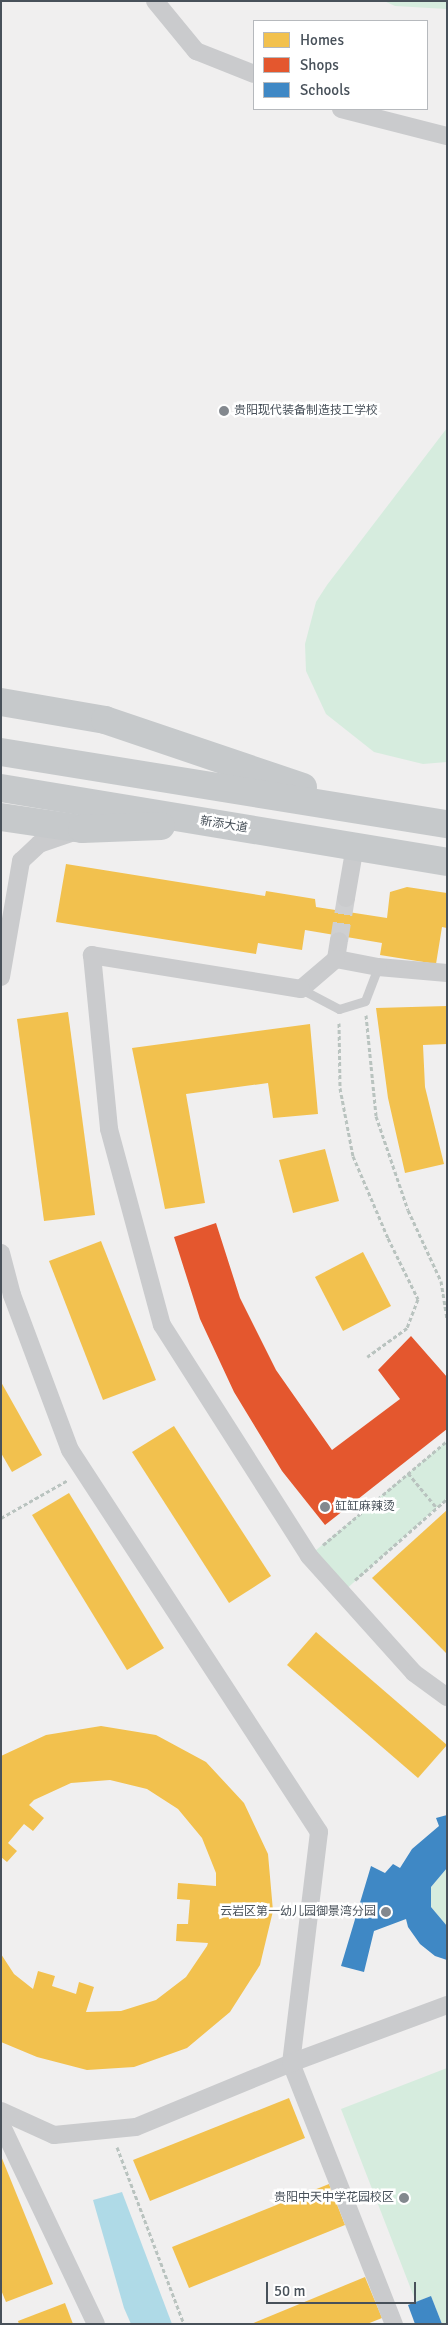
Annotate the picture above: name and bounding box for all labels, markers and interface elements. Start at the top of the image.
legend [253,20,428,110]
text: Homes [300,31,344,49]
text: Shops [300,56,339,74]
text: Schools [300,81,350,99]
place label: 贵阳现代装备制造技工学校 [234,404,378,418]
marker: 贵阳现代装备制造技工学校 [218,405,230,417]
street label: 新添大道 [199,814,249,836]
place label: 缸缸麻辣烫 [335,1500,395,1514]
marker: 缸缸麻辣烫 [319,1501,331,1513]
place label: 云岩区第一幼儿园御景湾分园 [220,1905,376,1919]
marker: 云岩区第一幼儿园御景湾分园 [380,1906,392,1918]
place label: 贵阳中天中学花园校区 [274,2191,394,2205]
marker: 贵阳中天中学花园校区 [398,2192,410,2204]
scale bar [268,2272,418,2304]
text: 50 m [274,2282,305,2300]

